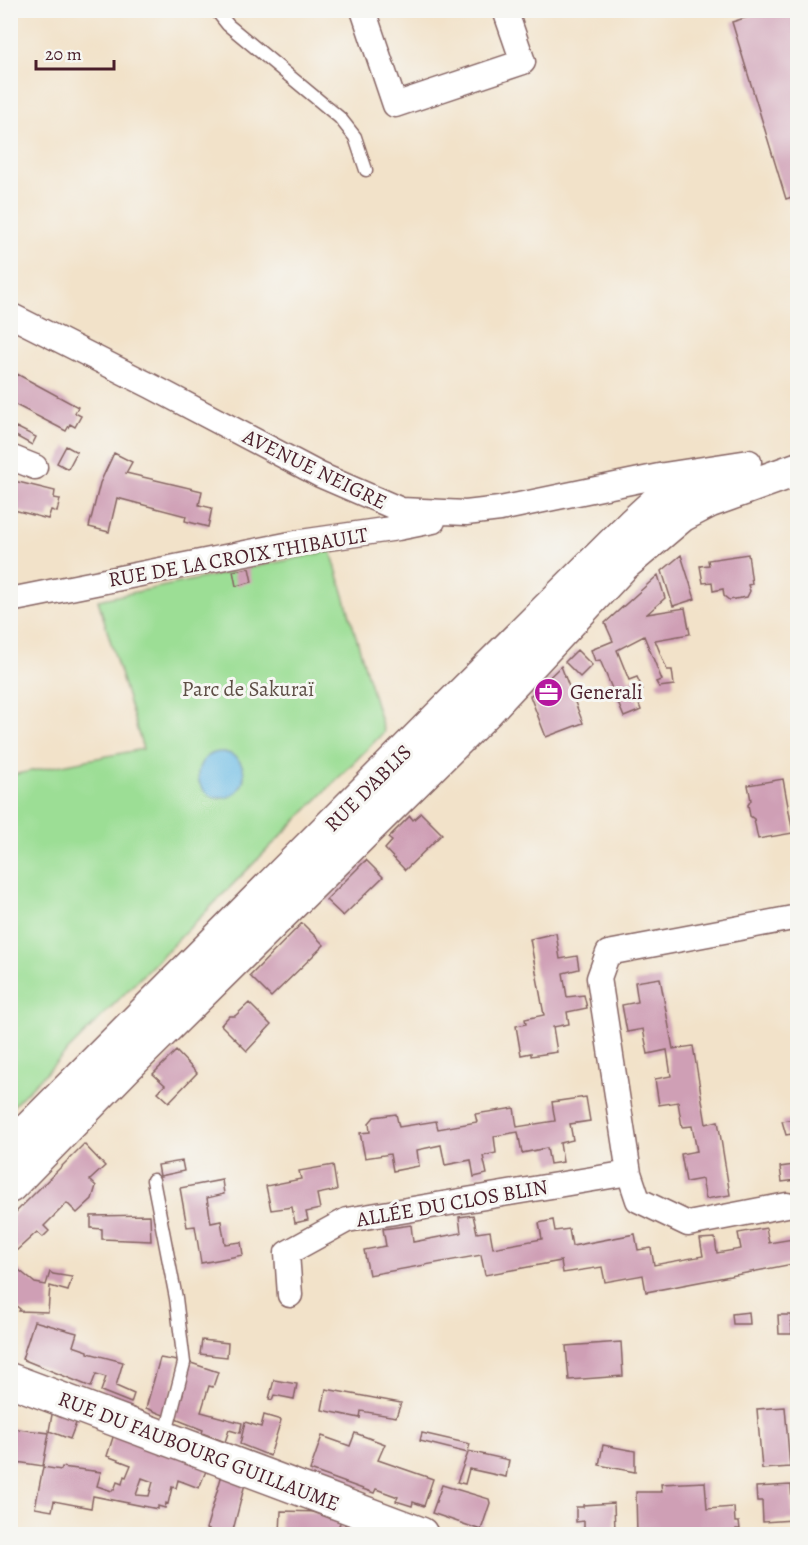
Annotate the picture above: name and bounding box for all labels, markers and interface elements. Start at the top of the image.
scale bar [36,33,114,71]
text: 20 m [45,42,82,66]
street label: AVENUE NEIGRE [237,422,392,516]
street label: RUE DE LA CROIX THIBAULT [106,520,370,594]
park label: Parc de Sakuraï [182,675,314,703]
office icon: Generali [533,676,565,708]
place label: Generali [570,678,643,706]
street label: RUE D'ABLIS [318,738,418,838]
street label: ALLÉE DU CLOS BLIN [353,1172,550,1234]
street label: RUE DU FAUBOURG GUILLAUME [54,1384,344,1518]

